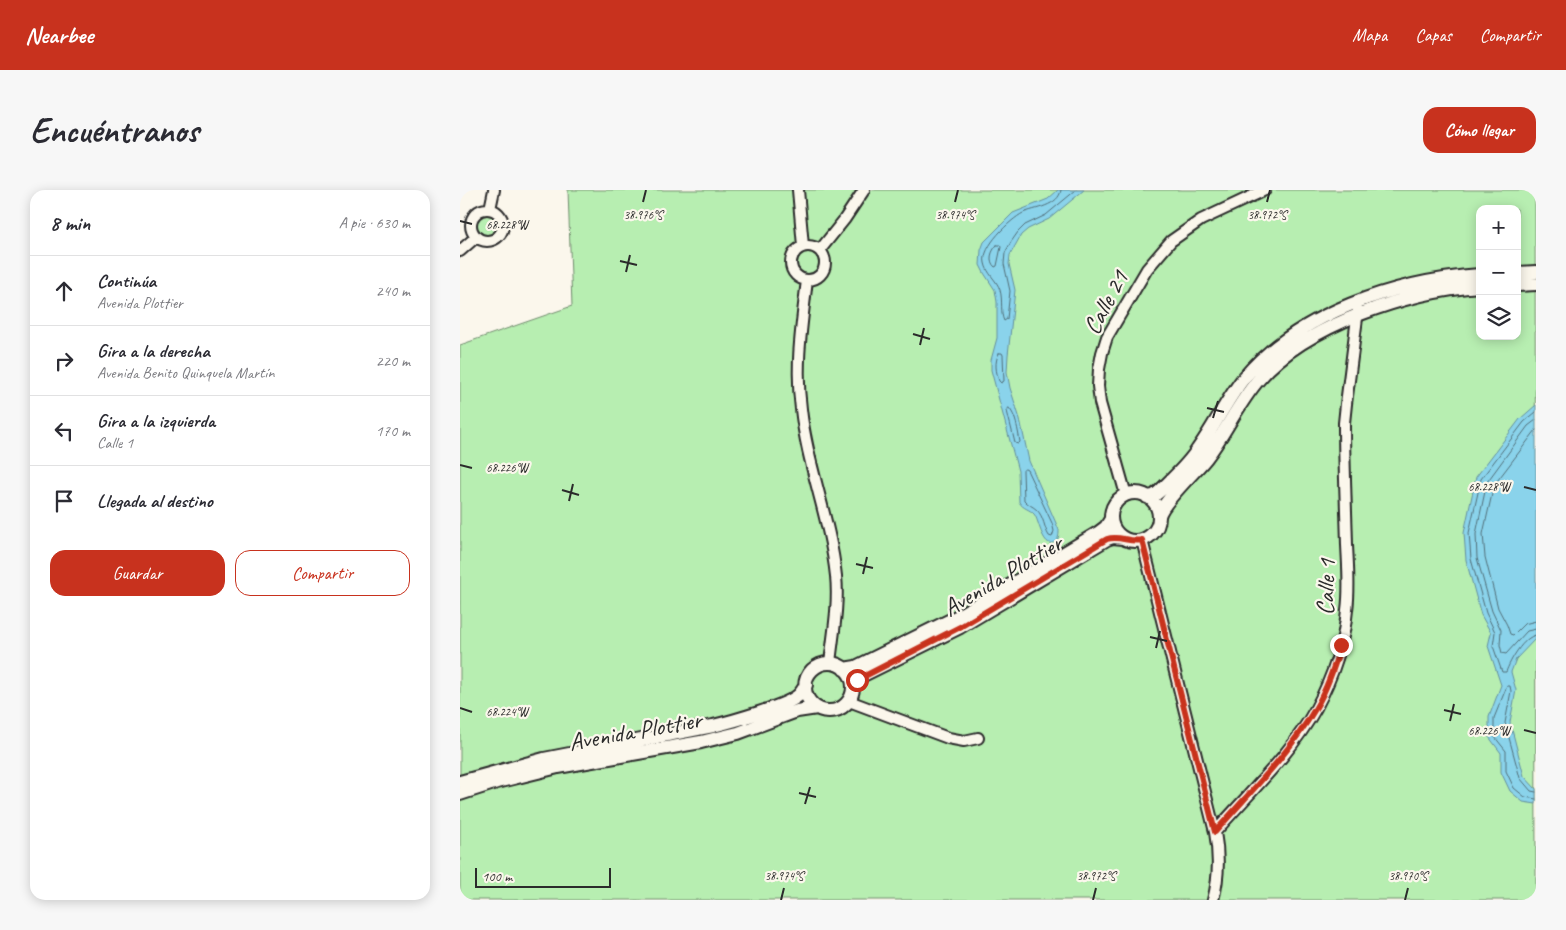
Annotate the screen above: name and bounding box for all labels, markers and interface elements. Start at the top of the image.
text: Nearbee [25,20,93,50]
text: Mapa [1352,24,1387,46]
text: Capas [1415,24,1452,46]
text: Compartir [1480,24,1541,46]
button: Cómo llegar [1423,107,1536,153]
text: Encuéntranos [30,108,199,153]
map controls [1476,205,1521,340]
button: + [1476,205,1521,250]
text: 38.976°S [624,207,664,223]
text: 38.974°S [936,207,976,223]
text: 38.972°S [1248,207,1288,223]
text: 8 min [50,210,90,236]
text: A pie · 630 m [339,213,410,233]
text: 68.228°W [486,217,530,233]
button: − [1476,250,1521,295]
street label: Calle 21 [1076,263,1137,340]
text: Continúa [97,269,156,293]
icon: ahead [50,277,78,305]
text: 240 m [376,281,410,301]
text: Avenida Plottier [97,293,183,313]
button: layers [1476,295,1521,340]
text: Gira a la derecha [97,339,210,363]
icon: right [50,347,78,375]
text: 220 m [376,351,410,371]
text: Avenida Benito Quinquela Martín [97,363,275,383]
text: Gira a la izquierda [97,409,215,433]
icon: left [50,417,78,445]
text: 170 m [376,421,410,441]
text: Calle 1 [97,433,133,453]
text: 68.226°W [486,460,530,476]
text: 68.228°W [1468,479,1512,495]
icon: arrive [50,487,78,515]
text: Llegada al destino [97,489,213,513]
street label: Avenida Plottier [937,526,1071,624]
button: Guardar [50,550,225,596]
button: Compartir [235,550,410,596]
street label: Calle 1 [1309,556,1343,616]
route end [1330,634,1353,657]
route start [846,669,869,692]
street label: Avenida Plottier [566,703,707,758]
text: 68.224°W [486,704,530,720]
text: 68.226°W [1468,723,1512,739]
scale bar [475,865,611,888]
text: 100 m [482,868,512,885]
text: 38.974°S [765,868,805,884]
text: 38.972°S [1077,868,1117,884]
text: 38.970°S [1389,868,1429,884]

